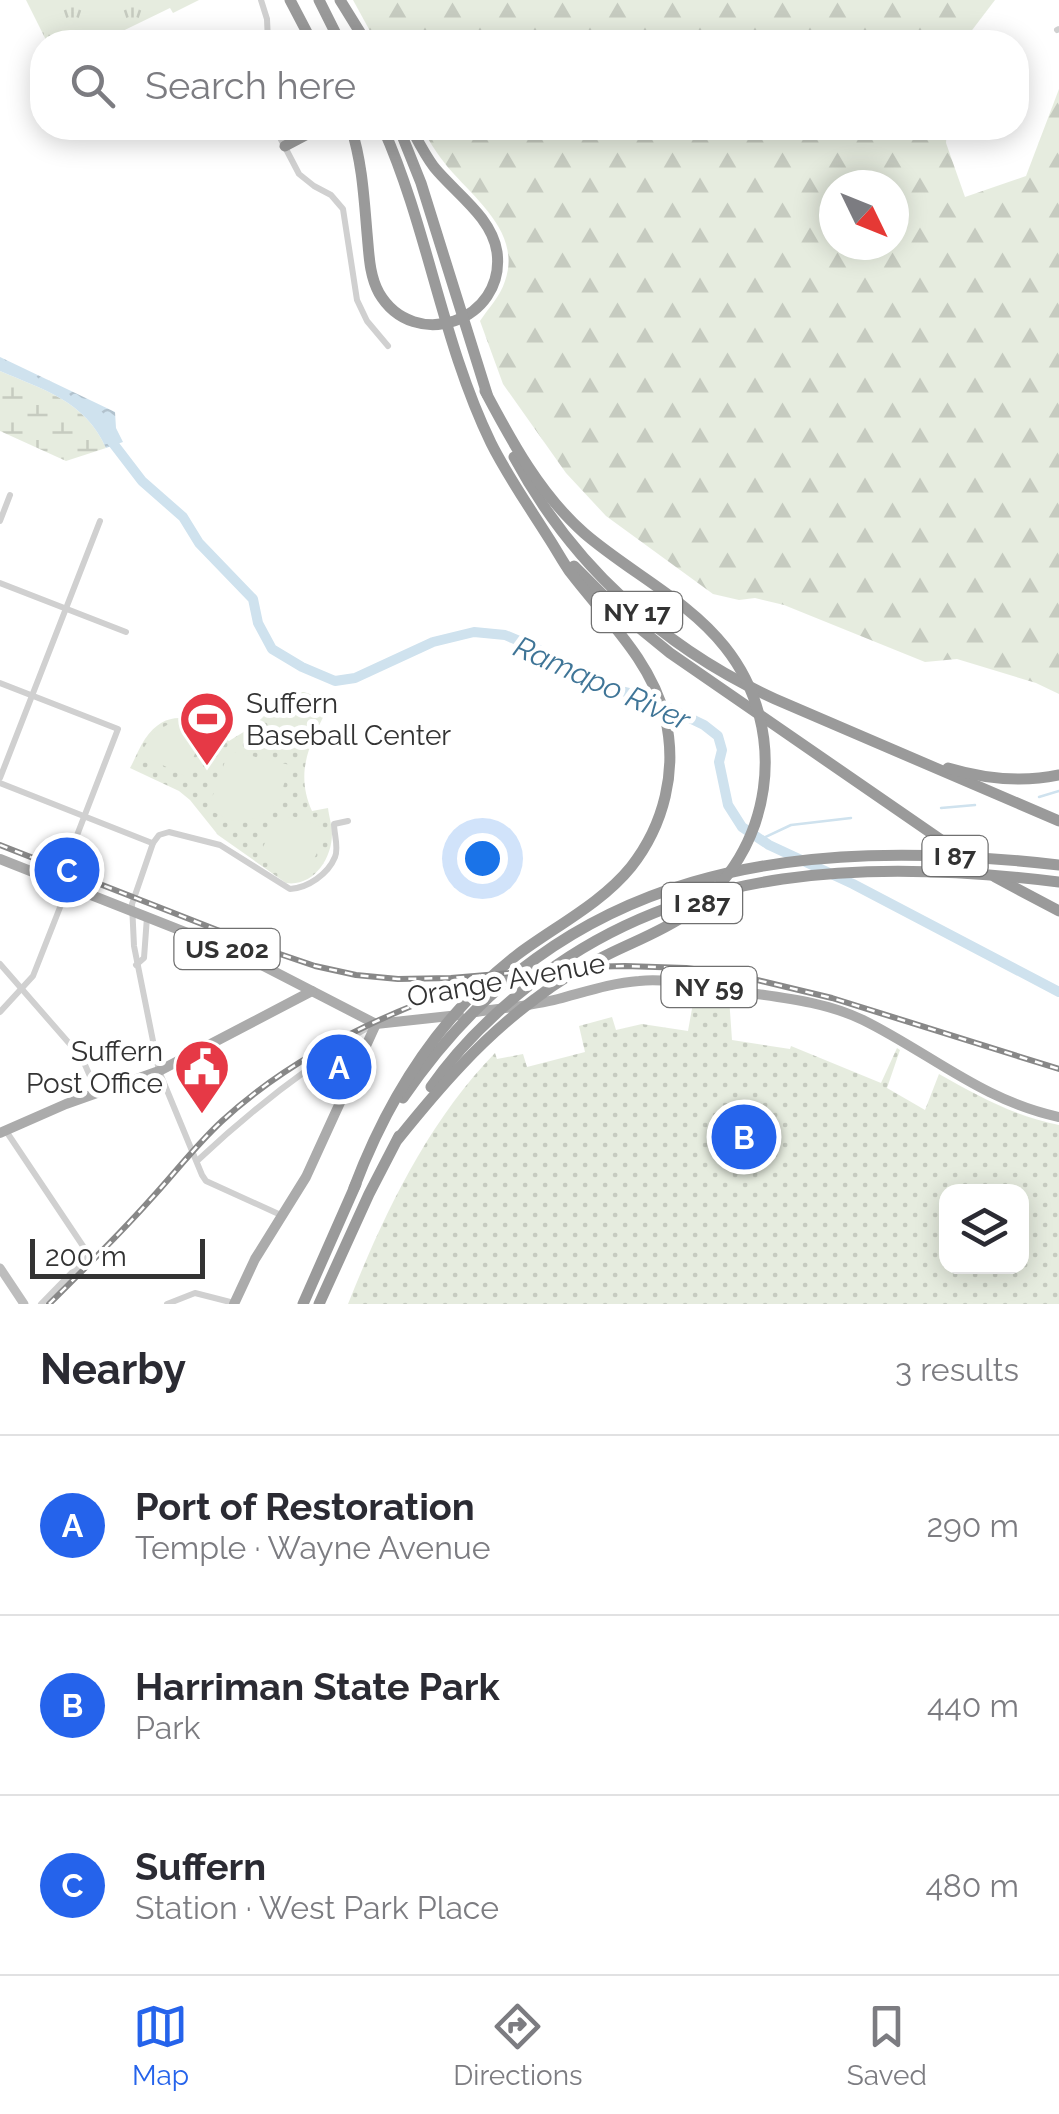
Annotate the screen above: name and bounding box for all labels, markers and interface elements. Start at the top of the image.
search box [30,30,1029,140]
icon: search [65,58,120,113]
text: Search here [145,63,356,108]
north arrow [819,170,909,260]
road number: NY 17 [592,592,682,632]
water label: Ramapo River [509,629,697,738]
place label: Suffern Baseball Center [246,687,451,752]
sports icon: Suffern Baseball Center [177,689,237,768]
pin: C [34,832,100,908]
your location [457,833,508,884]
road number: I 87 [922,836,988,876]
road number: I 287 [662,883,742,923]
road number: US 202 [174,929,280,969]
street label: Orange Avenue [404,946,608,1014]
road number: NY 59 [662,967,756,1007]
pin: A [306,1030,372,1104]
place label: Suffern Post Office [26,1035,163,1100]
public building icon: Suffern Post Office [172,1037,232,1116]
pin: B [712,1100,776,1174]
map controls [939,1184,1029,1274]
button: layers [939,1184,1029,1274]
scale bar [30,1234,205,1278]
text: 200 m [45,1240,127,1273]
text: Nearby [40,1345,186,1394]
text: 3 results [895,1351,1019,1388]
text: Port of Restoration [135,1484,475,1529]
text: A [62,1507,83,1544]
text: 290 m [926,1507,1019,1544]
text: Temple · Wayne Avenue [135,1529,491,1566]
text: Harriman State Park [135,1664,500,1709]
text: B [62,1687,83,1724]
text: 440 m [927,1687,1019,1724]
text: Park [135,1709,200,1746]
text: Suffern [135,1844,266,1889]
text: C [62,1867,83,1904]
text: 480 m [925,1867,1019,1904]
text: Station · West Park Place [135,1889,499,1926]
tab: Map [132,1999,189,2092]
tab: Directions [453,1999,583,2092]
tab: Saved [847,1999,927,2092]

